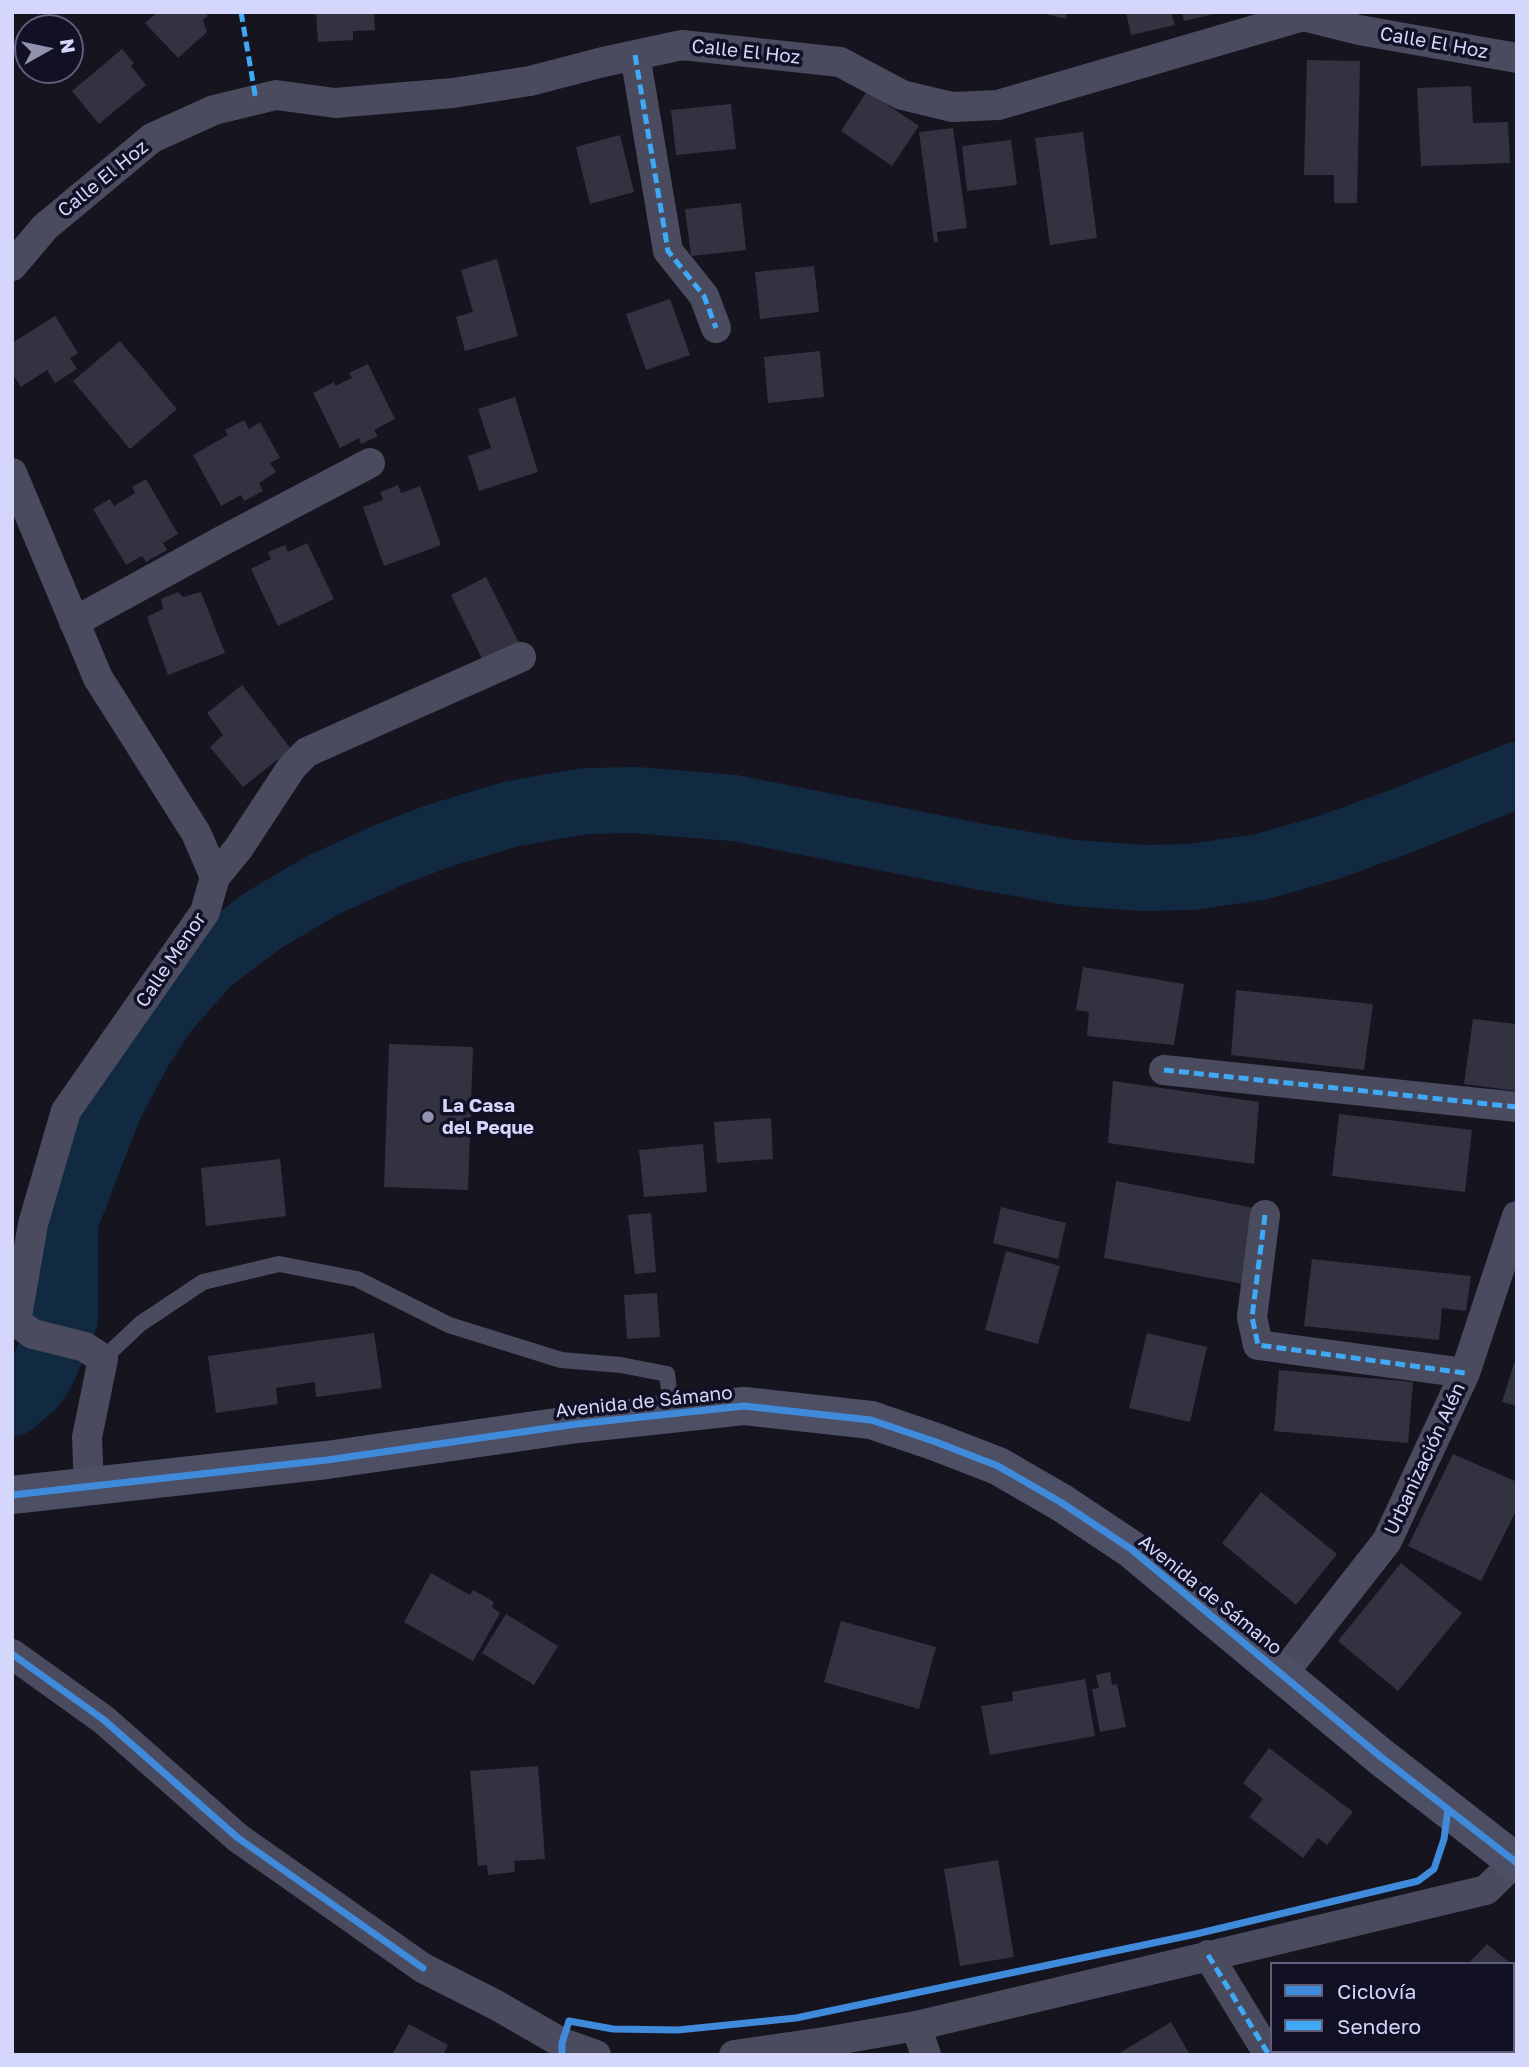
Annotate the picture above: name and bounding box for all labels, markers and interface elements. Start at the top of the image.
north arrow [14,14,84,84]
street label: Calle El Hoz [1378,22,1490,64]
street label: Calle El Hoz [690,35,802,69]
text: N [56,37,81,55]
street label: Calle El Hoz [53,136,153,222]
street label: Calle Menor [131,908,211,1012]
place label: La Casa del Peque [442,1095,534,1139]
marker: La Casa del Peque [420,1109,436,1125]
street label: Urbanización Alén [1380,1379,1470,1539]
street label: Avenida de Sámano [554,1381,734,1423]
street label: Avenida de Sámano [1134,1530,1286,1660]
legend [1270,1962,1515,2053]
text: Ciclovía [1337,1978,1416,2004]
text: Sendero [1337,2013,1421,2039]

